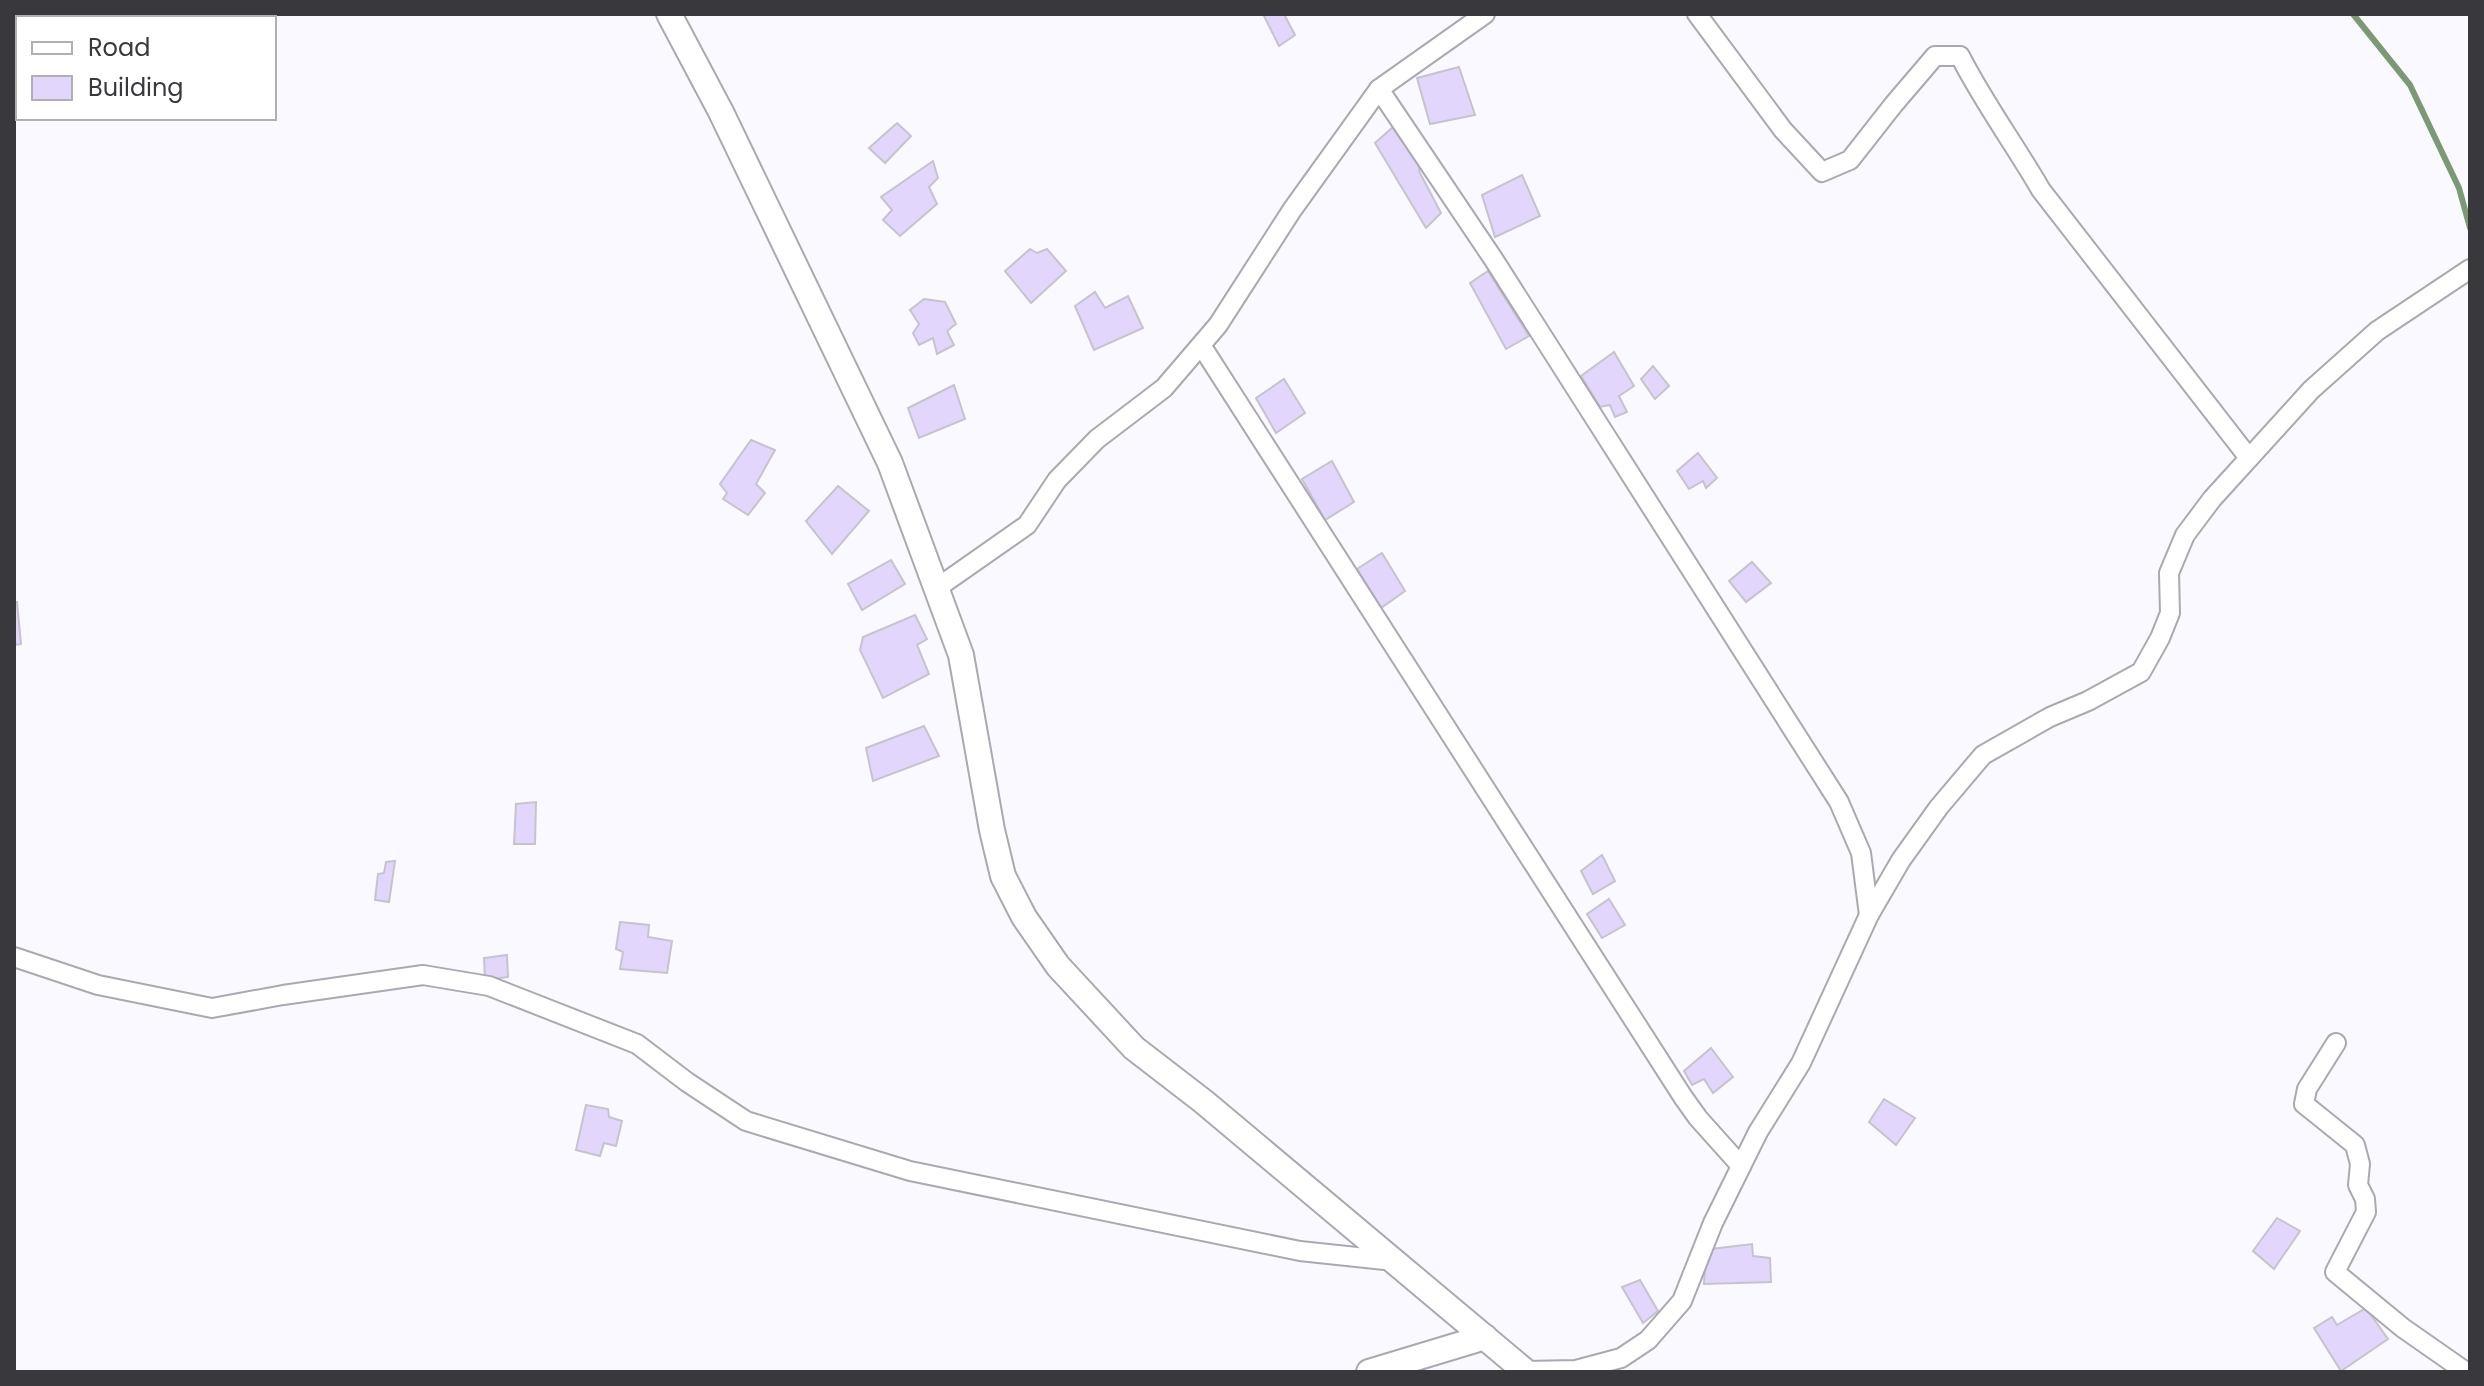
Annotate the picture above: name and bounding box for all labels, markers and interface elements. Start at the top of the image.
legend [16,16,276,120]
text: Road [88,31,150,64]
text: Building [88,71,184,104]

